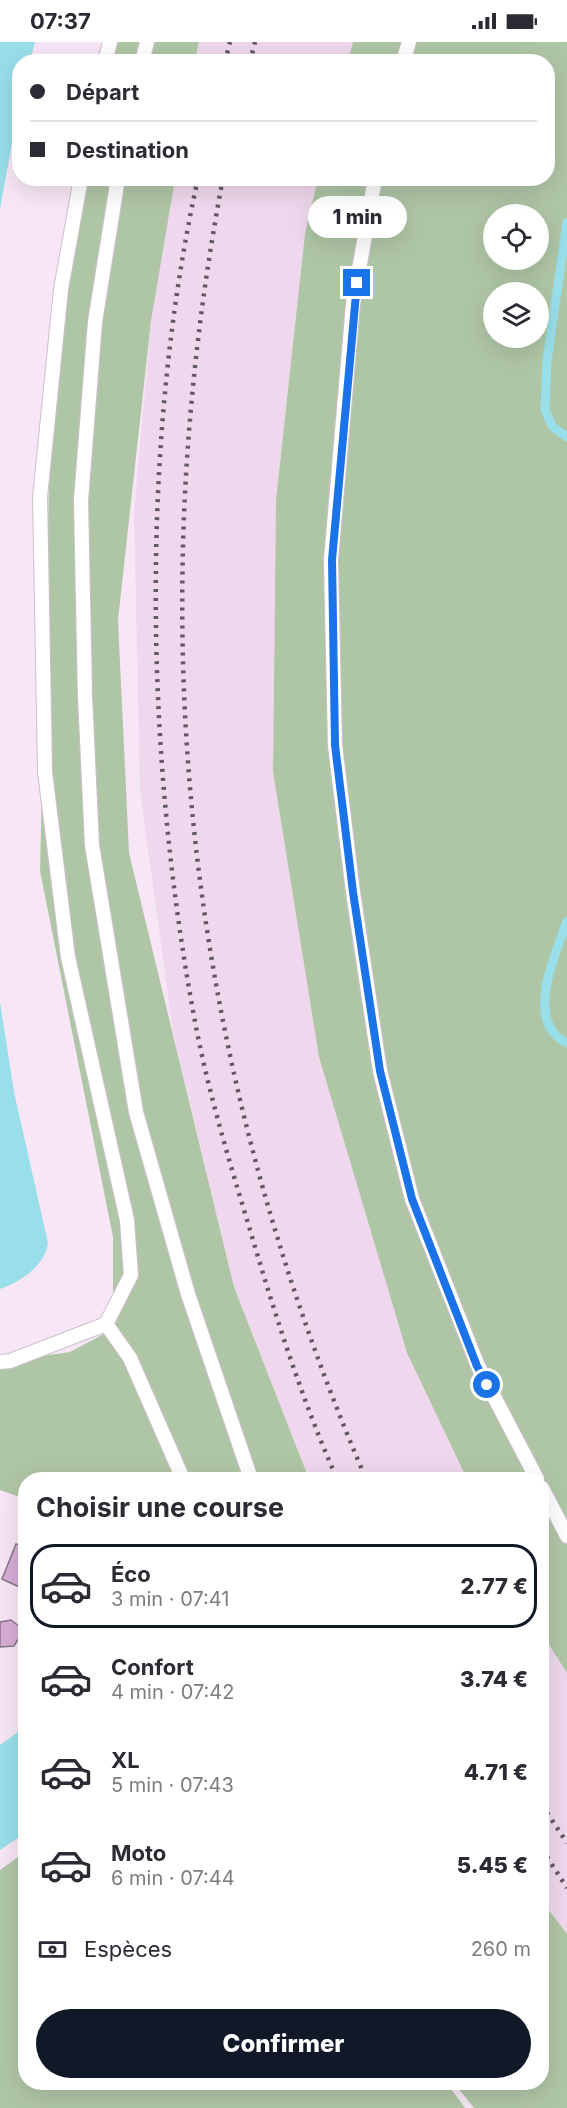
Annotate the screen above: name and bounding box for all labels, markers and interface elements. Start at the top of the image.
text: 07:37 [30,8,91,34]
text: Départ [66,79,139,105]
text: Destination [66,137,189,163]
callout: 1 min [308,196,406,238]
map controls [483,204,549,348]
button: locate [483,204,549,270]
text: 1 min [332,205,383,229]
route end [343,269,370,296]
button: layers [483,282,549,348]
route start [473,1371,500,1398]
text: Choisir une course [36,1491,284,1524]
icon: car [39,1559,93,1613]
text: Éco [111,1561,151,1587]
text: 2.77 € [461,1573,528,1599]
text: 3 min · 07:41 [111,1587,229,1611]
icon: car [39,1652,93,1706]
text: Confort [111,1654,194,1680]
text: 3.74 € [460,1666,528,1692]
text: 4 min · 07:42 [111,1680,235,1704]
icon: car [39,1745,93,1799]
text: XL [111,1747,140,1773]
text: 4.71 € [464,1759,528,1785]
text: 5 min · 07:43 [111,1773,234,1797]
icon: car [39,1838,93,1892]
text: Moto [111,1840,166,1866]
text: 5.45 € [457,1852,528,1878]
text: 6 min · 07:44 [111,1866,235,1890]
icon: cash [36,1933,69,1966]
text: Espèces [84,1936,172,1962]
text: 260 m [471,1937,531,1961]
button: Confirmer [36,2009,531,2078]

